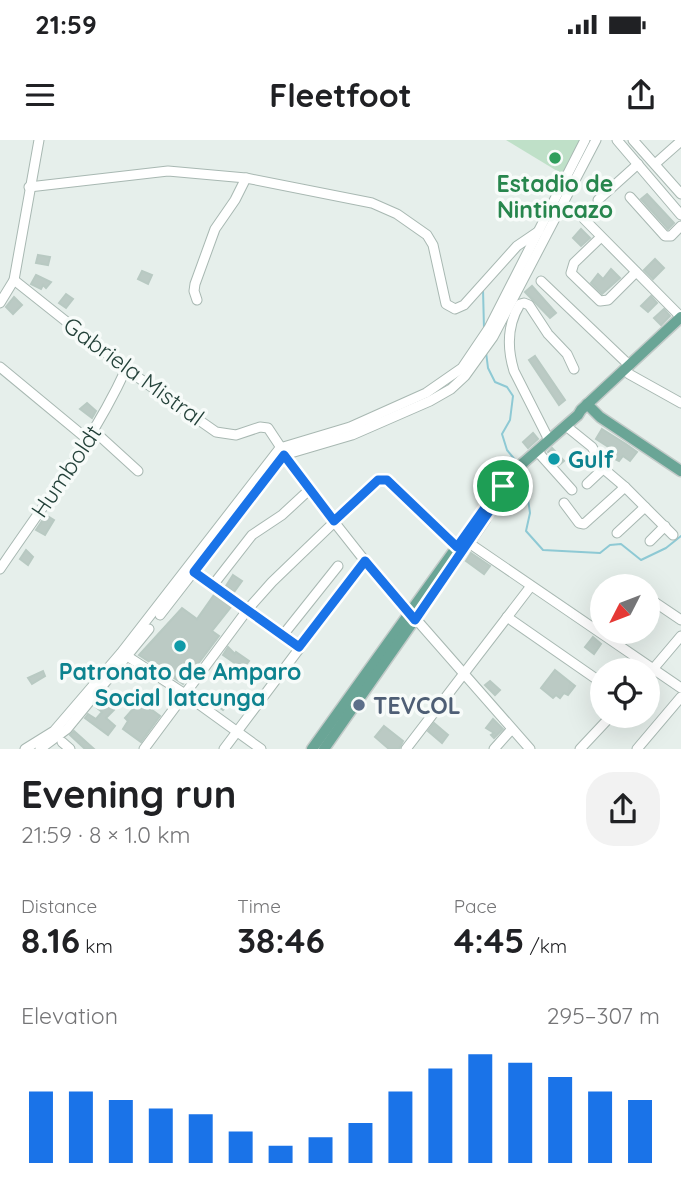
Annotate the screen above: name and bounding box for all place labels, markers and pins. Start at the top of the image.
marker: Estadio de Nintincazo [547,150,563,166]
place label: Estadio de Nintincazo [497,169,613,224]
place label: Gulf [568,445,614,474]
marker: Gulf [546,451,562,467]
pin [473,456,533,516]
marker: Patronato de Amparo Social latcunga [172,638,188,654]
place label: Patronato de Amparo Social latcunga [59,657,301,712]
place label: TEVCOL [373,691,461,720]
marker: TEVCOL [351,697,367,713]

